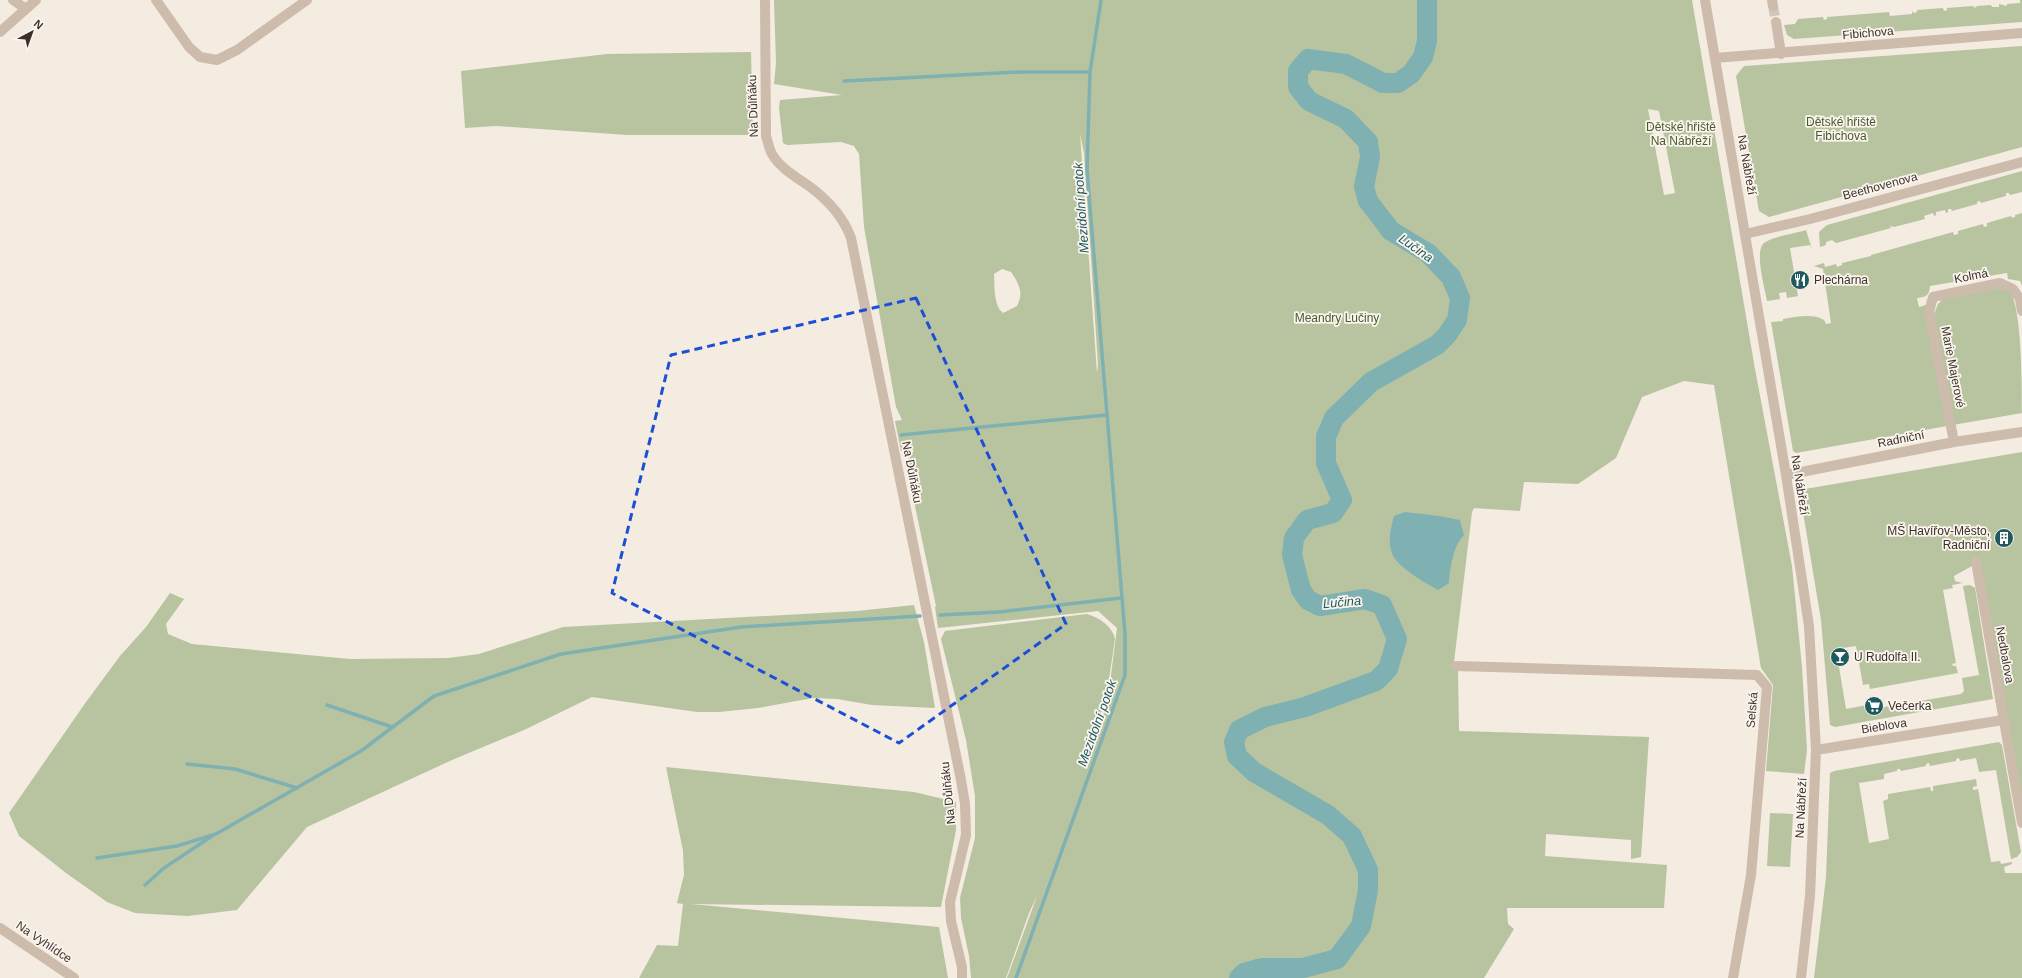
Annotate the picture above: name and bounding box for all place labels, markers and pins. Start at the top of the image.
restaurant icon: Plechárna [1789,269,1811,291]
place label: Plechárna [1814,273,1868,287]
place label: MŠ Havířov-Město, Radniční [1887,523,1991,552]
building icon: MŠ Havířov-Město, Radniční [1993,527,2015,549]
bar icon: U Rudolfa II. [1829,646,1851,668]
place label: U Rudolfa II. [1854,650,1921,664]
supermarket icon: Večerka [1863,695,1885,717]
place label: Večerka [1888,699,1932,713]

